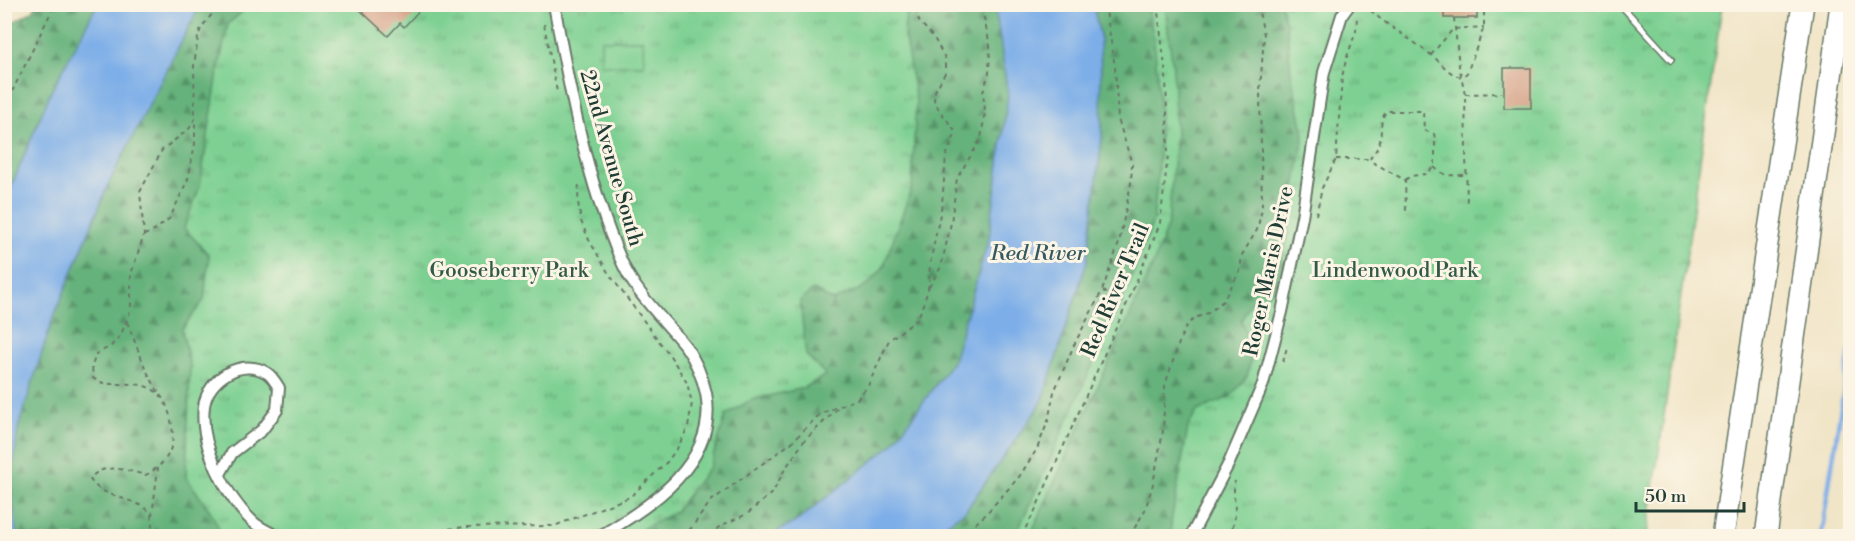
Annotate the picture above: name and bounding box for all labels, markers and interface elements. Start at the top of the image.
street label: 22nd Avenue South [573,67,649,250]
street label: Roger Maris Drive [1238,184,1300,359]
street label: Red River Trail [1076,219,1156,361]
water label: Red River [989,240,1086,267]
park label: Gooseberry Park [430,258,590,284]
park label: Lindenwood Park [1312,258,1479,284]
scale bar [1636,475,1744,513]
text: 50 m [1645,485,1687,508]

